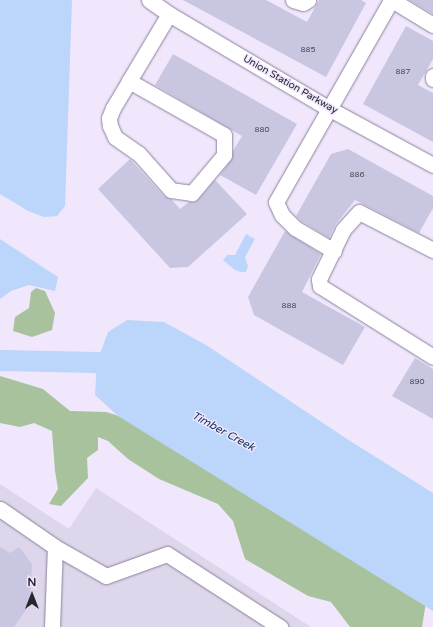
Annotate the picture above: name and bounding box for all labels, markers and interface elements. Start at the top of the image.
house number: 885 [300,45,316,55]
street label: Union Station Parkway [241,53,339,117]
house number: 887 [395,67,411,77]
house number: 880 [254,125,270,135]
house number: 886 [349,170,365,180]
house number: 888 [281,301,297,311]
house number: 890 [409,377,425,387]
water label: Timber Creek [189,409,257,455]
north arrow [12,575,52,615]
text: N [28,576,36,589]

